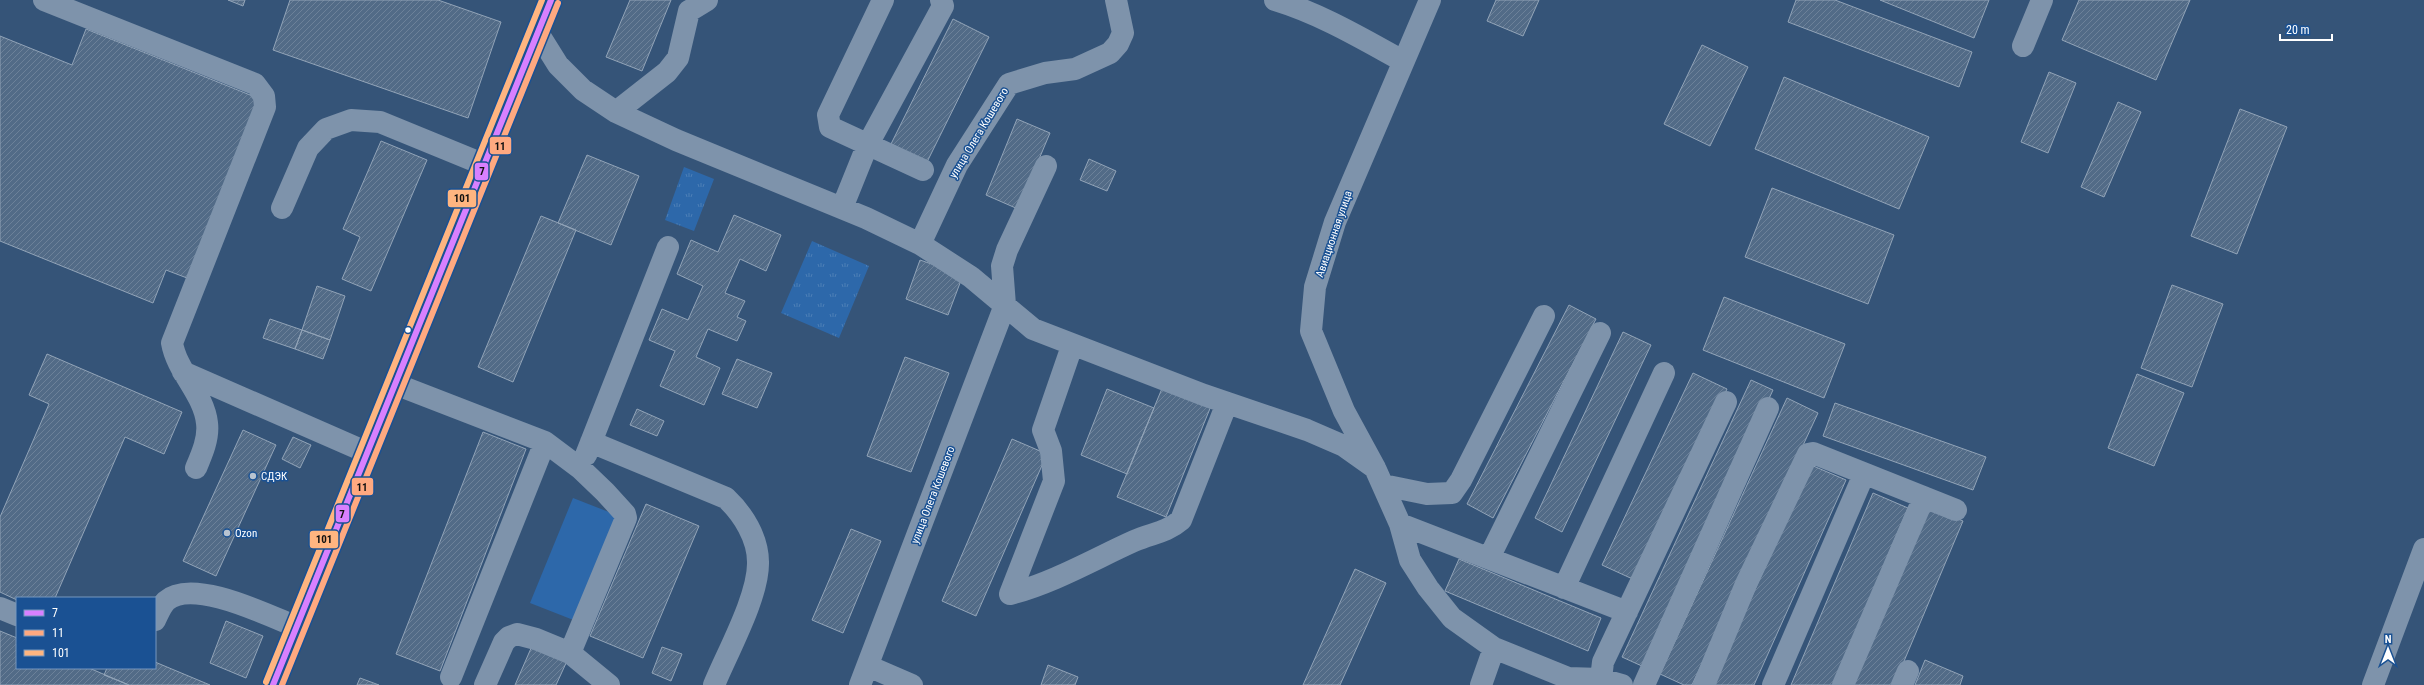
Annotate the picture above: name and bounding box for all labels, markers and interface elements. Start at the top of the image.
scale bar [2280,16,2332,42]
text: 20 m [2286,23,2310,37]
street label: улица Олега Кошевого [947,85,1011,181]
line badge: 11 [489,136,512,155]
text: 11 [494,140,506,153]
line badge: 7 [474,162,489,181]
text: 7 [479,165,485,178]
line badge: 101 [447,189,477,208]
street label: Авиационная улица [1313,189,1355,279]
text: 101 [454,192,470,205]
unlabelled marker [403,325,413,335]
street label: улица Олега Кошевого [908,444,958,546]
place label: СДЭК [261,470,288,483]
marker: СДЭК [248,471,258,481]
line badge: 11 [351,477,374,496]
text: 11 [356,481,368,494]
line badge: 7 [335,504,350,523]
text: 7 [339,508,345,521]
place label: Ozon [235,527,257,540]
marker: Ozon [222,528,232,538]
line badge: 101 [309,530,339,549]
text: 101 [316,533,332,546]
legend [16,597,156,669]
text: 7 [52,606,58,620]
text: 11 [52,626,64,640]
north arrow [2368,629,2408,669]
text: N [2385,633,2392,646]
text: 101 [52,646,70,660]

